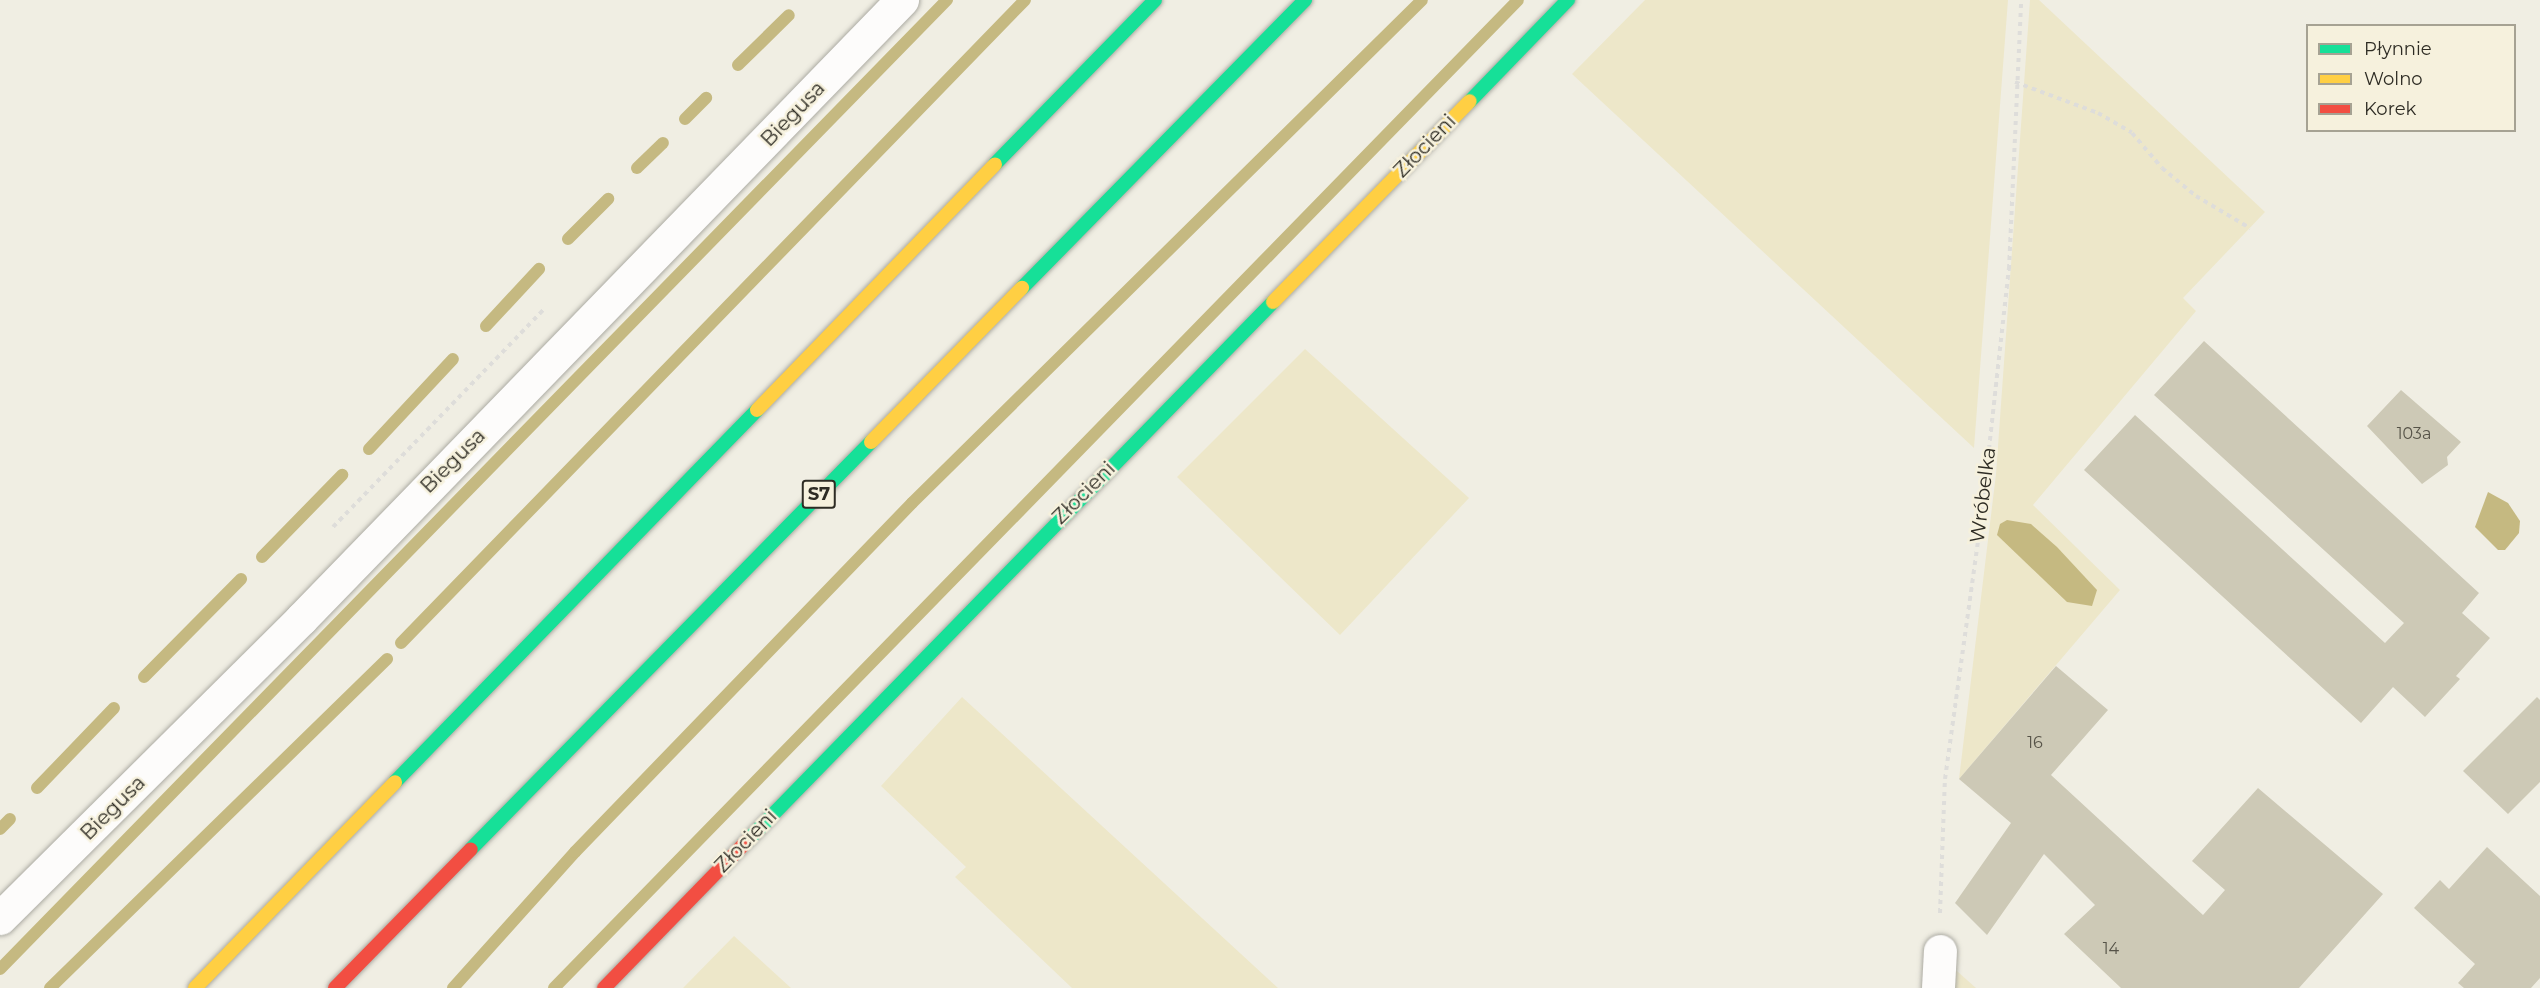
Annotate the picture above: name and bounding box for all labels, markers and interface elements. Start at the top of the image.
legend [2306,24,2516,132]
text: Płynnie [2364,38,2432,60]
text: Wolno [2364,68,2423,90]
street label: Biegusa [756,76,830,152]
text: Korek [2364,98,2416,120]
street label: Złocieni [1389,109,1461,183]
street label: Biegusa [416,424,490,498]
house number: 103a [2397,424,2431,444]
street label: Wróbelka [1965,446,2001,544]
street label: Złocieni [1048,457,1120,529]
road number: S7 [801,479,837,509]
house number: 16 [2027,733,2043,753]
street label: Biegusa [76,771,150,845]
street label: Złocieni [710,804,782,878]
house number: 14 [2103,939,2119,959]

